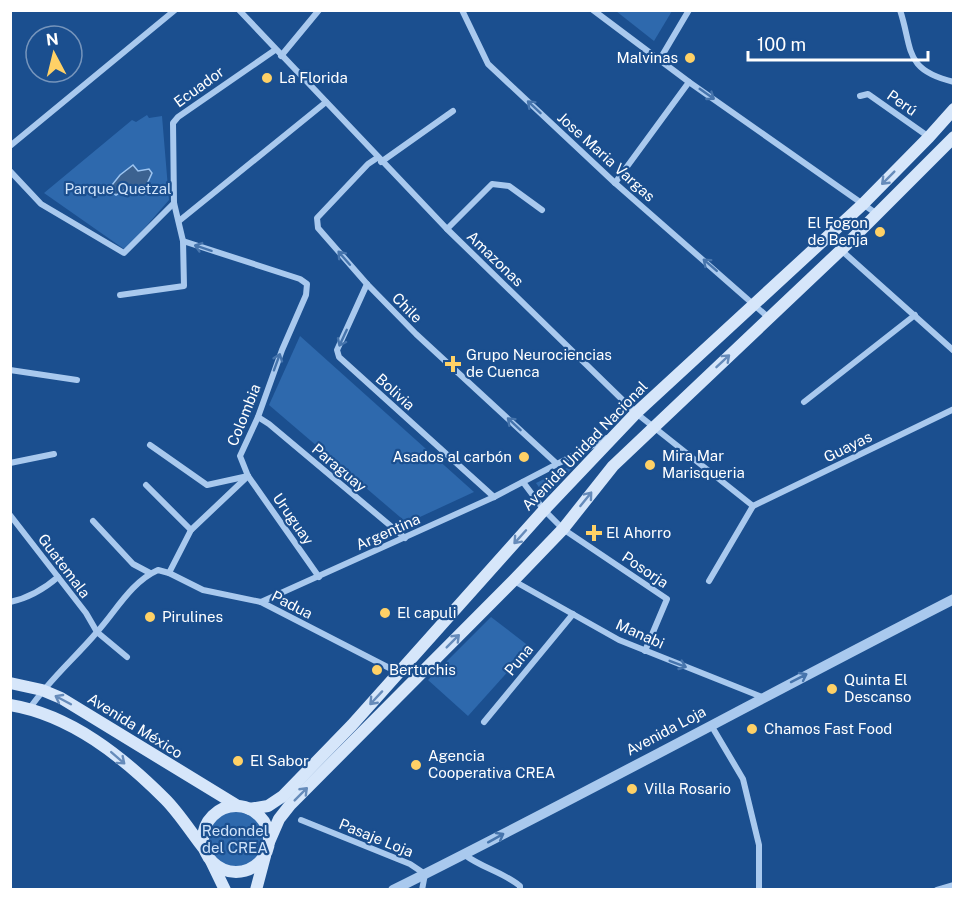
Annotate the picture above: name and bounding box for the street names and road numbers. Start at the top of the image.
street label: Ecuador [170,63,227,110]
street label: Perú [884,86,920,119]
street label: Jose Maria Vargas [554,109,658,205]
street label: Amazonas [464,228,527,290]
street label: Chile [389,289,426,326]
street label: Bolivia [372,370,418,413]
street label: Avenida Unidad Nacional [518,378,651,514]
street label: Colombia [223,381,264,448]
street label: Guayas [821,428,875,465]
street label: Paraguay [309,440,370,495]
street label: Uruguay [270,490,317,548]
street label: Argentina [353,510,423,553]
street label: Guatemala [35,530,94,601]
street label: Posorja [619,548,672,591]
street label: Padua [269,587,316,622]
street label: Manabi [613,615,667,652]
street label: Puna [501,641,536,679]
street label: Avenida México [85,690,186,762]
street label: Avenida Loja [623,702,709,759]
street label: Pasaje Loja [337,815,416,860]

